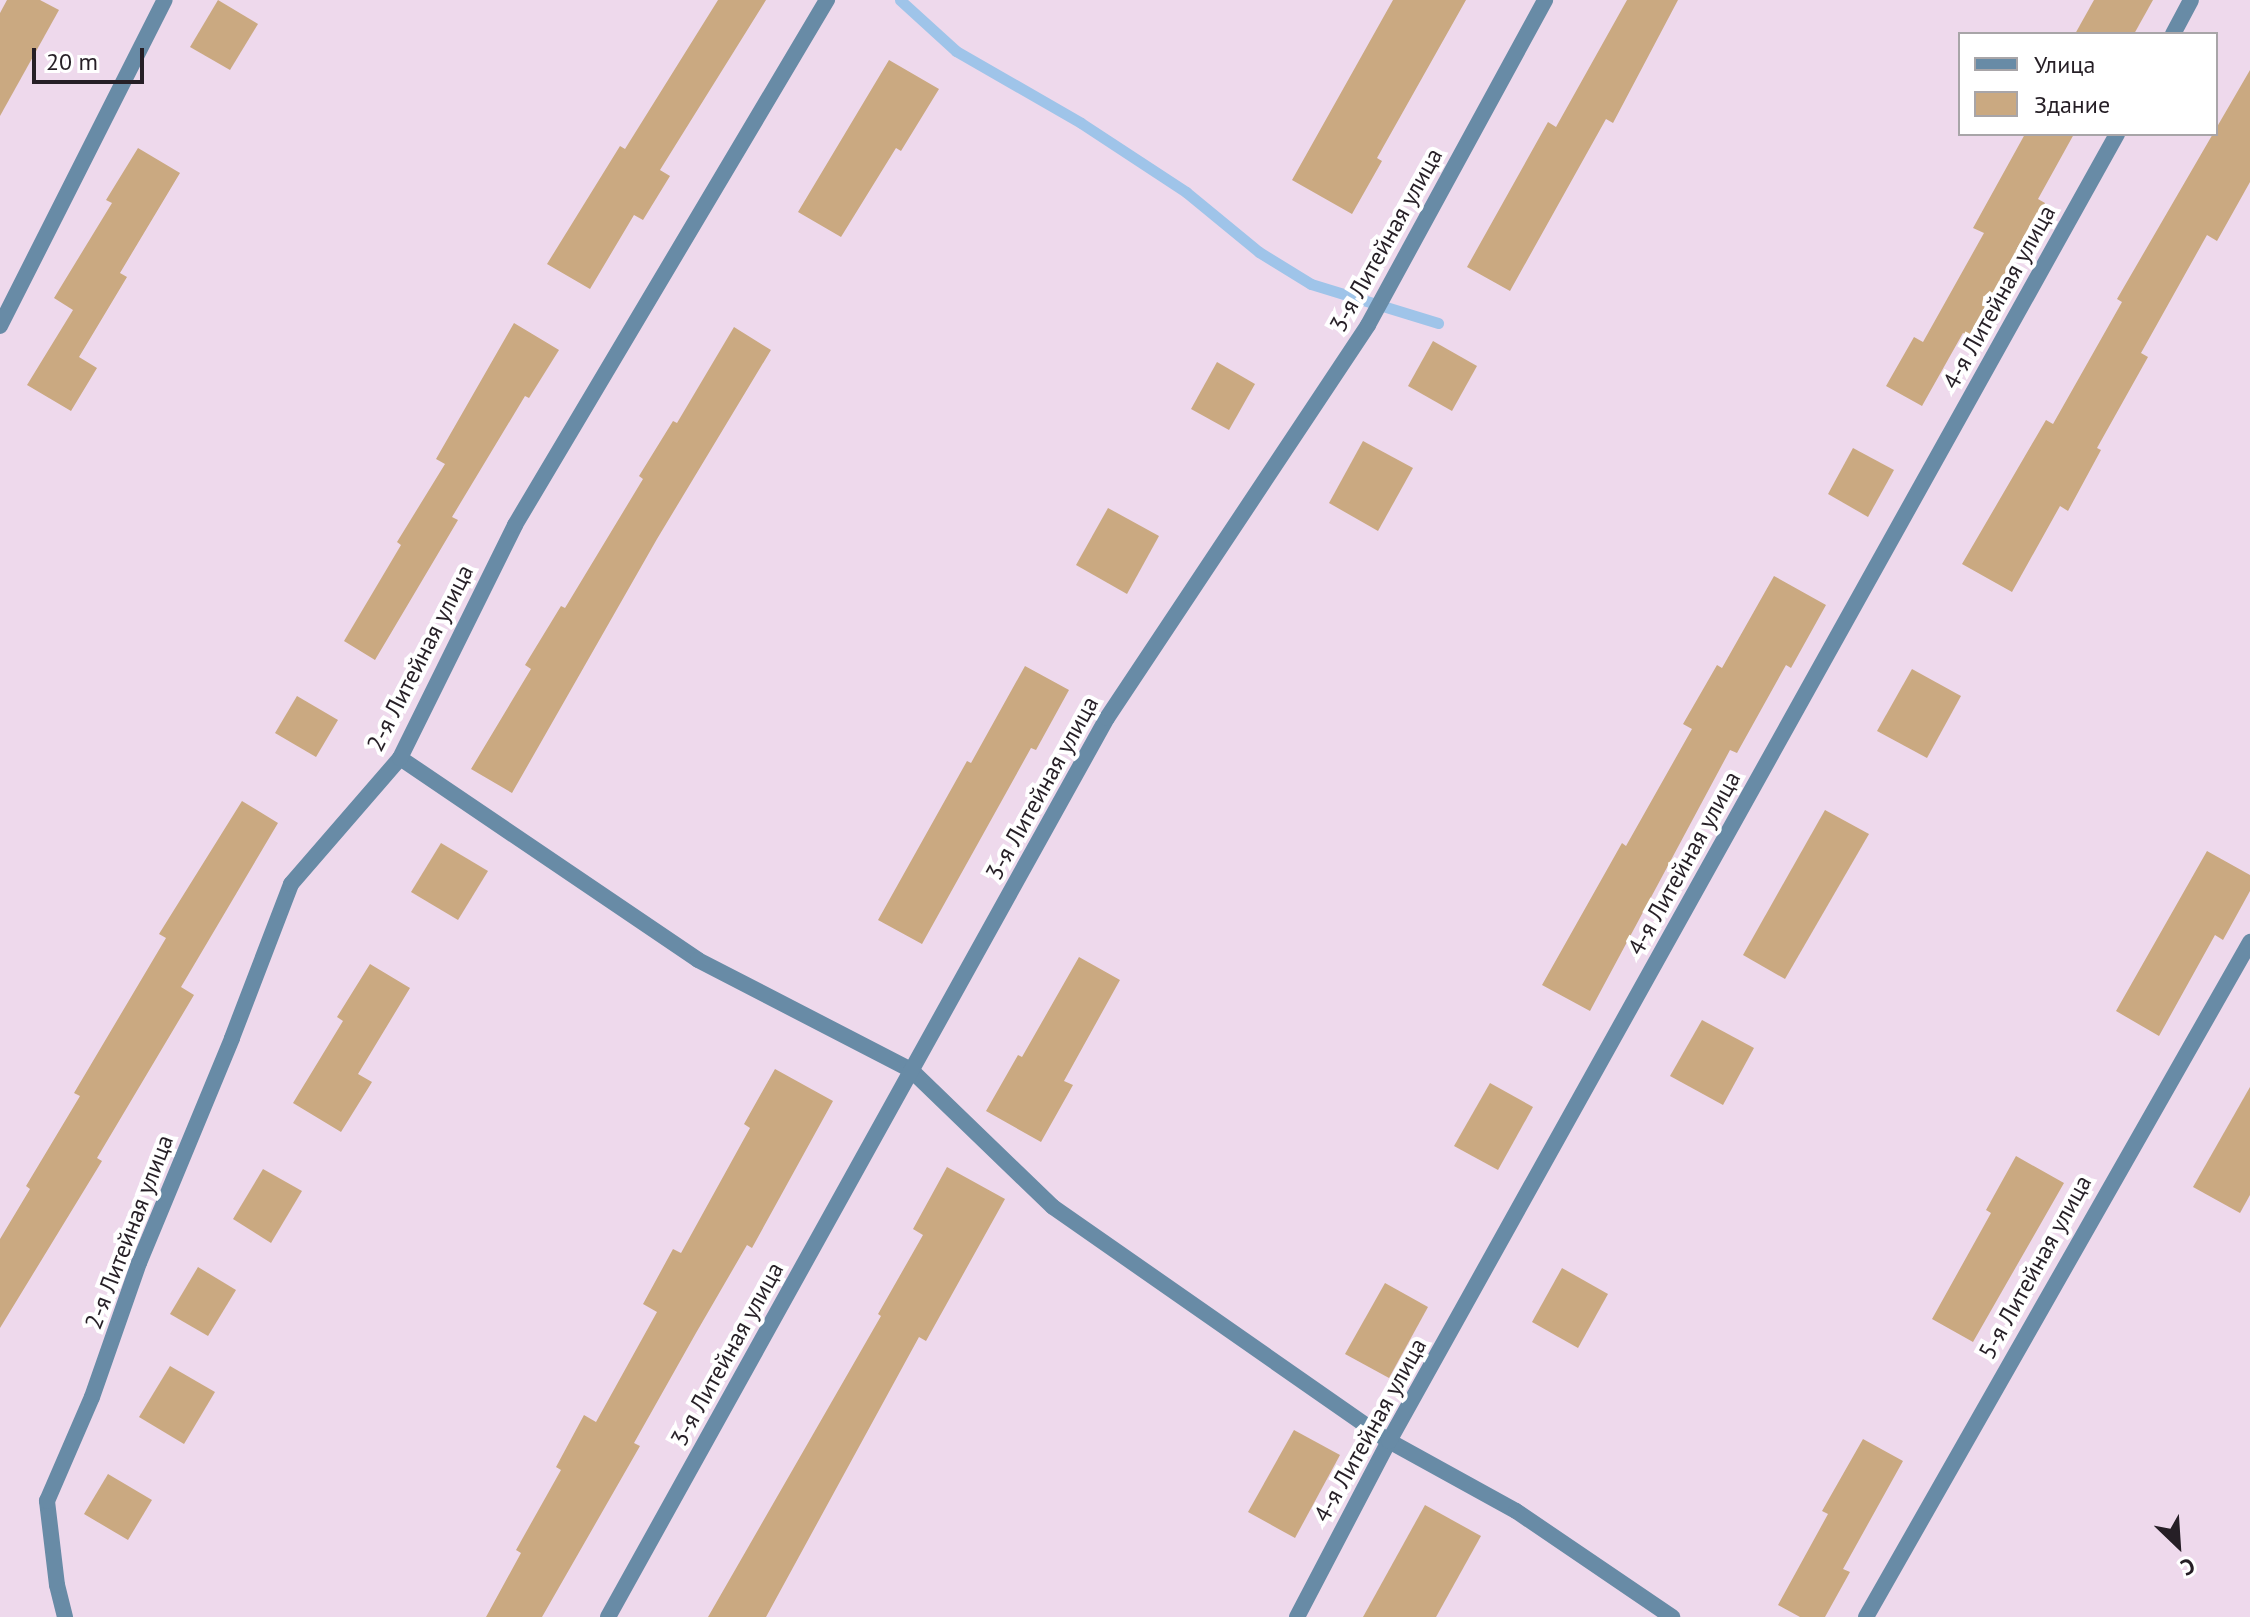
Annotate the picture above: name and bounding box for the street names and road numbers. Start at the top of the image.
street label: 3-я Литейная улица [1324,143,1448,337]
street label: 4-я Литейная улица [1937,200,2061,394]
street label: 2-я Литейная улица [360,560,480,756]
street label: 3-я Литейная улица [980,691,1104,885]
street label: 4-я Литейная улица [1622,766,1746,960]
street label: 2-я Литейная улица [79,1131,179,1333]
street label: 5-я Литейная улица [1973,1170,2097,1364]
street label: 3-я Литейная улица [665,1257,789,1451]
street label: 4-я Литейная улица [1308,1333,1432,1527]

